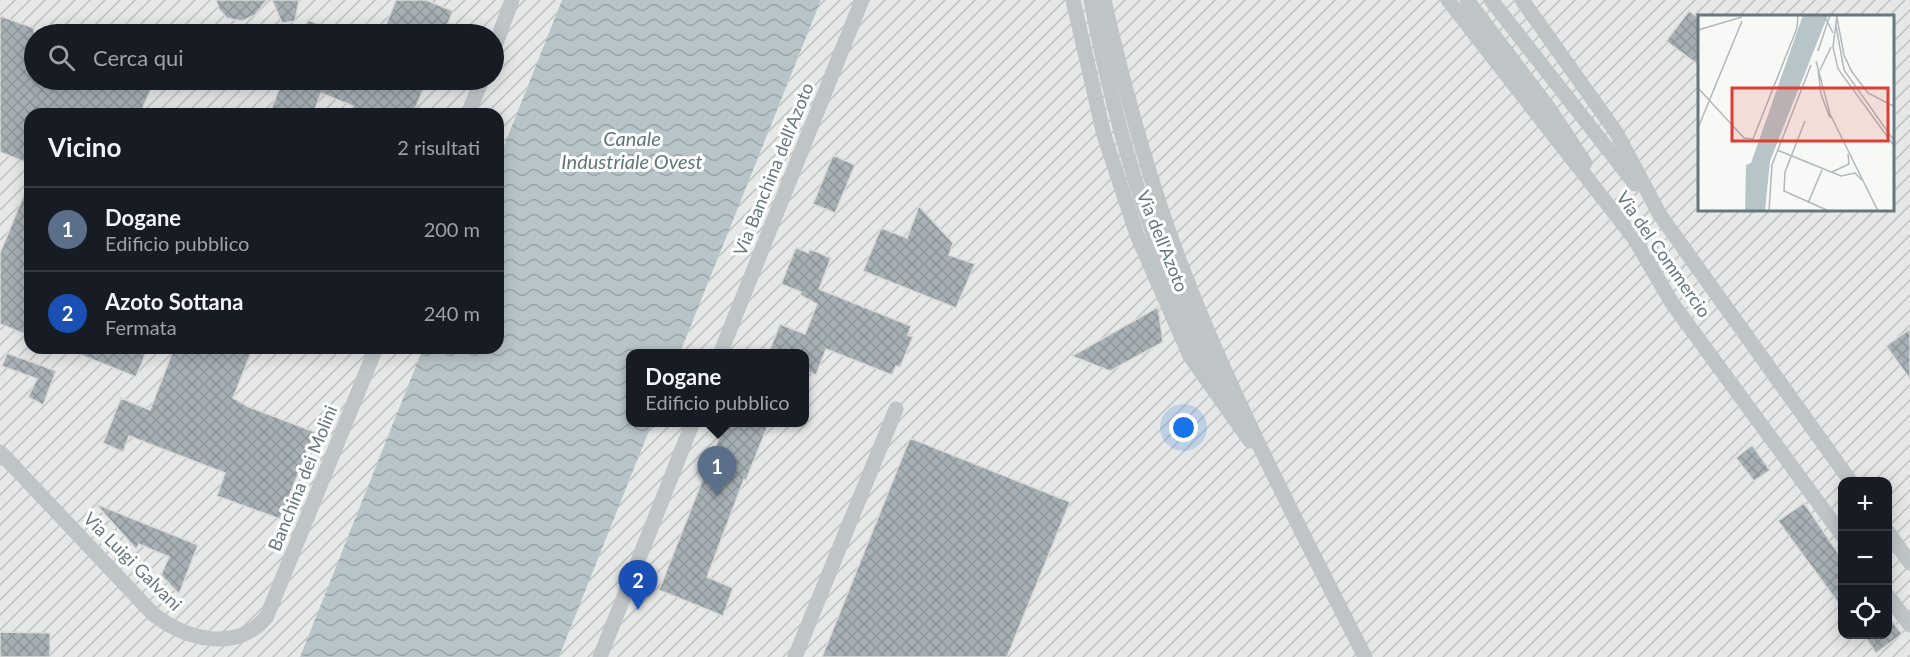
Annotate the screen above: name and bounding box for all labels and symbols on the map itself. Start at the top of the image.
inset map [1698,15,1895,212]
street label: Via Banchina dell'Azoto [728,79,818,259]
water label: Canale Industriale Ovest [561,126,703,173]
street label: Via dell'Azoto [1133,187,1193,295]
street label: Via del Commercio [1612,187,1716,321]
street label: Banchina dei Molini [263,402,341,554]
your location [1169,413,1198,442]
pin: 1 [698,446,736,496]
street label: Via Luigi Galvani [79,507,187,615]
pin: 2 [618,560,658,610]

